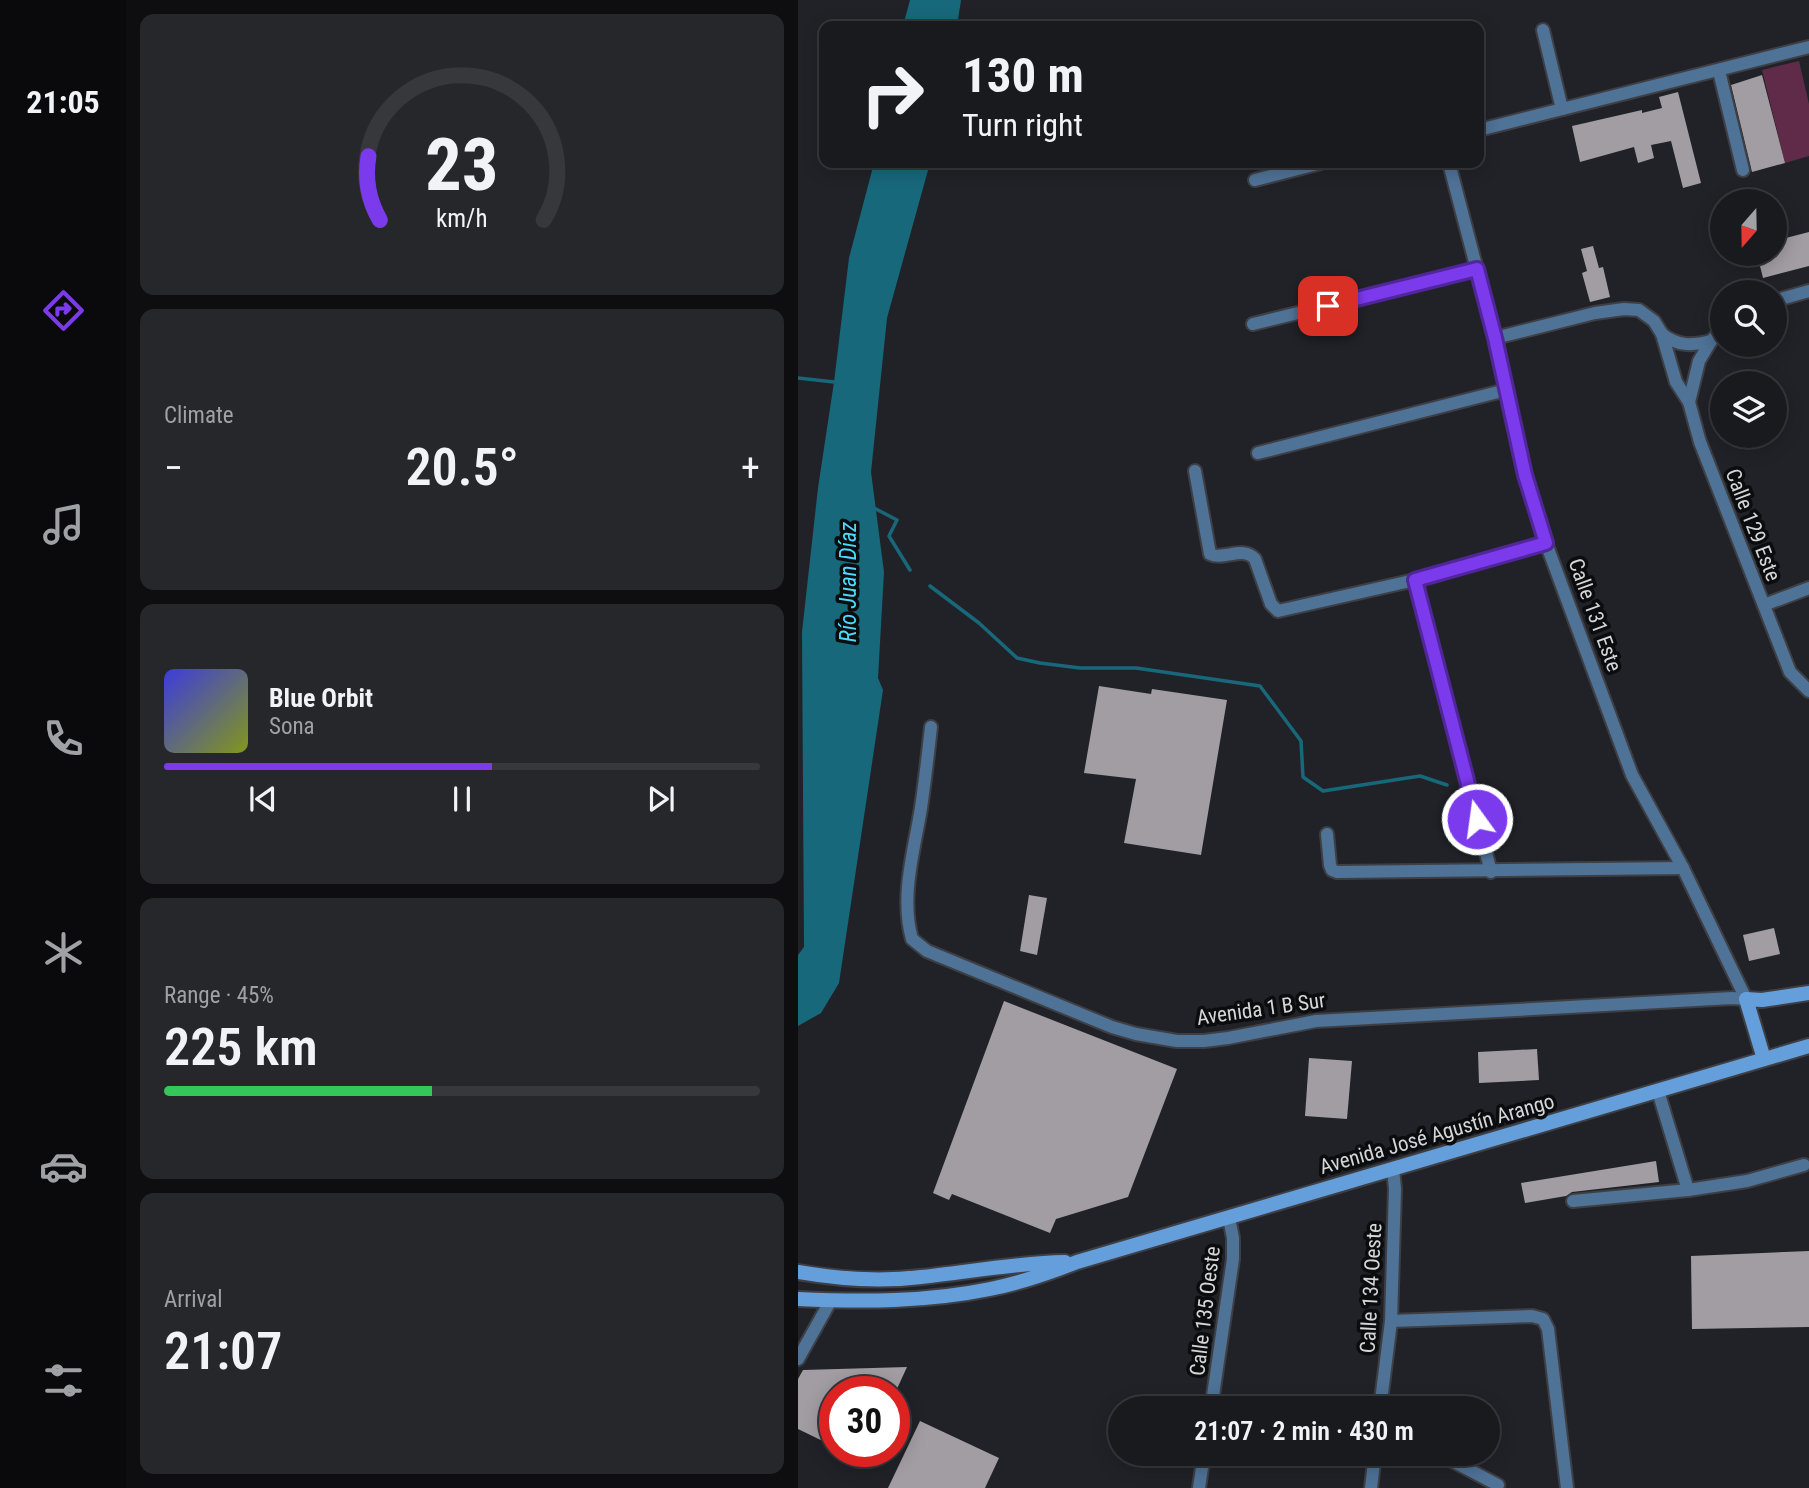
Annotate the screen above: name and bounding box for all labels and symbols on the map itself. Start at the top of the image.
north arrow [1710,189,1787,266]
pin [1298,276,1358,336]
street label: Calle 129 Este [1721,465,1785,585]
water label: Río Juan Díaz [835,522,862,642]
street label: Calle 131 Este [1563,555,1627,675]
position arrow [1440,782,1514,856]
street label: Avenida 1 B Sur [1195,988,1327,1030]
street label: Avenida José Agustín Arango [1317,1089,1557,1179]
street label: Calle 134 Oeste [1356,1222,1386,1354]
street label: Calle 135 Oeste [1185,1245,1225,1377]
speed limit sign: 30 [819,1376,910,1467]

